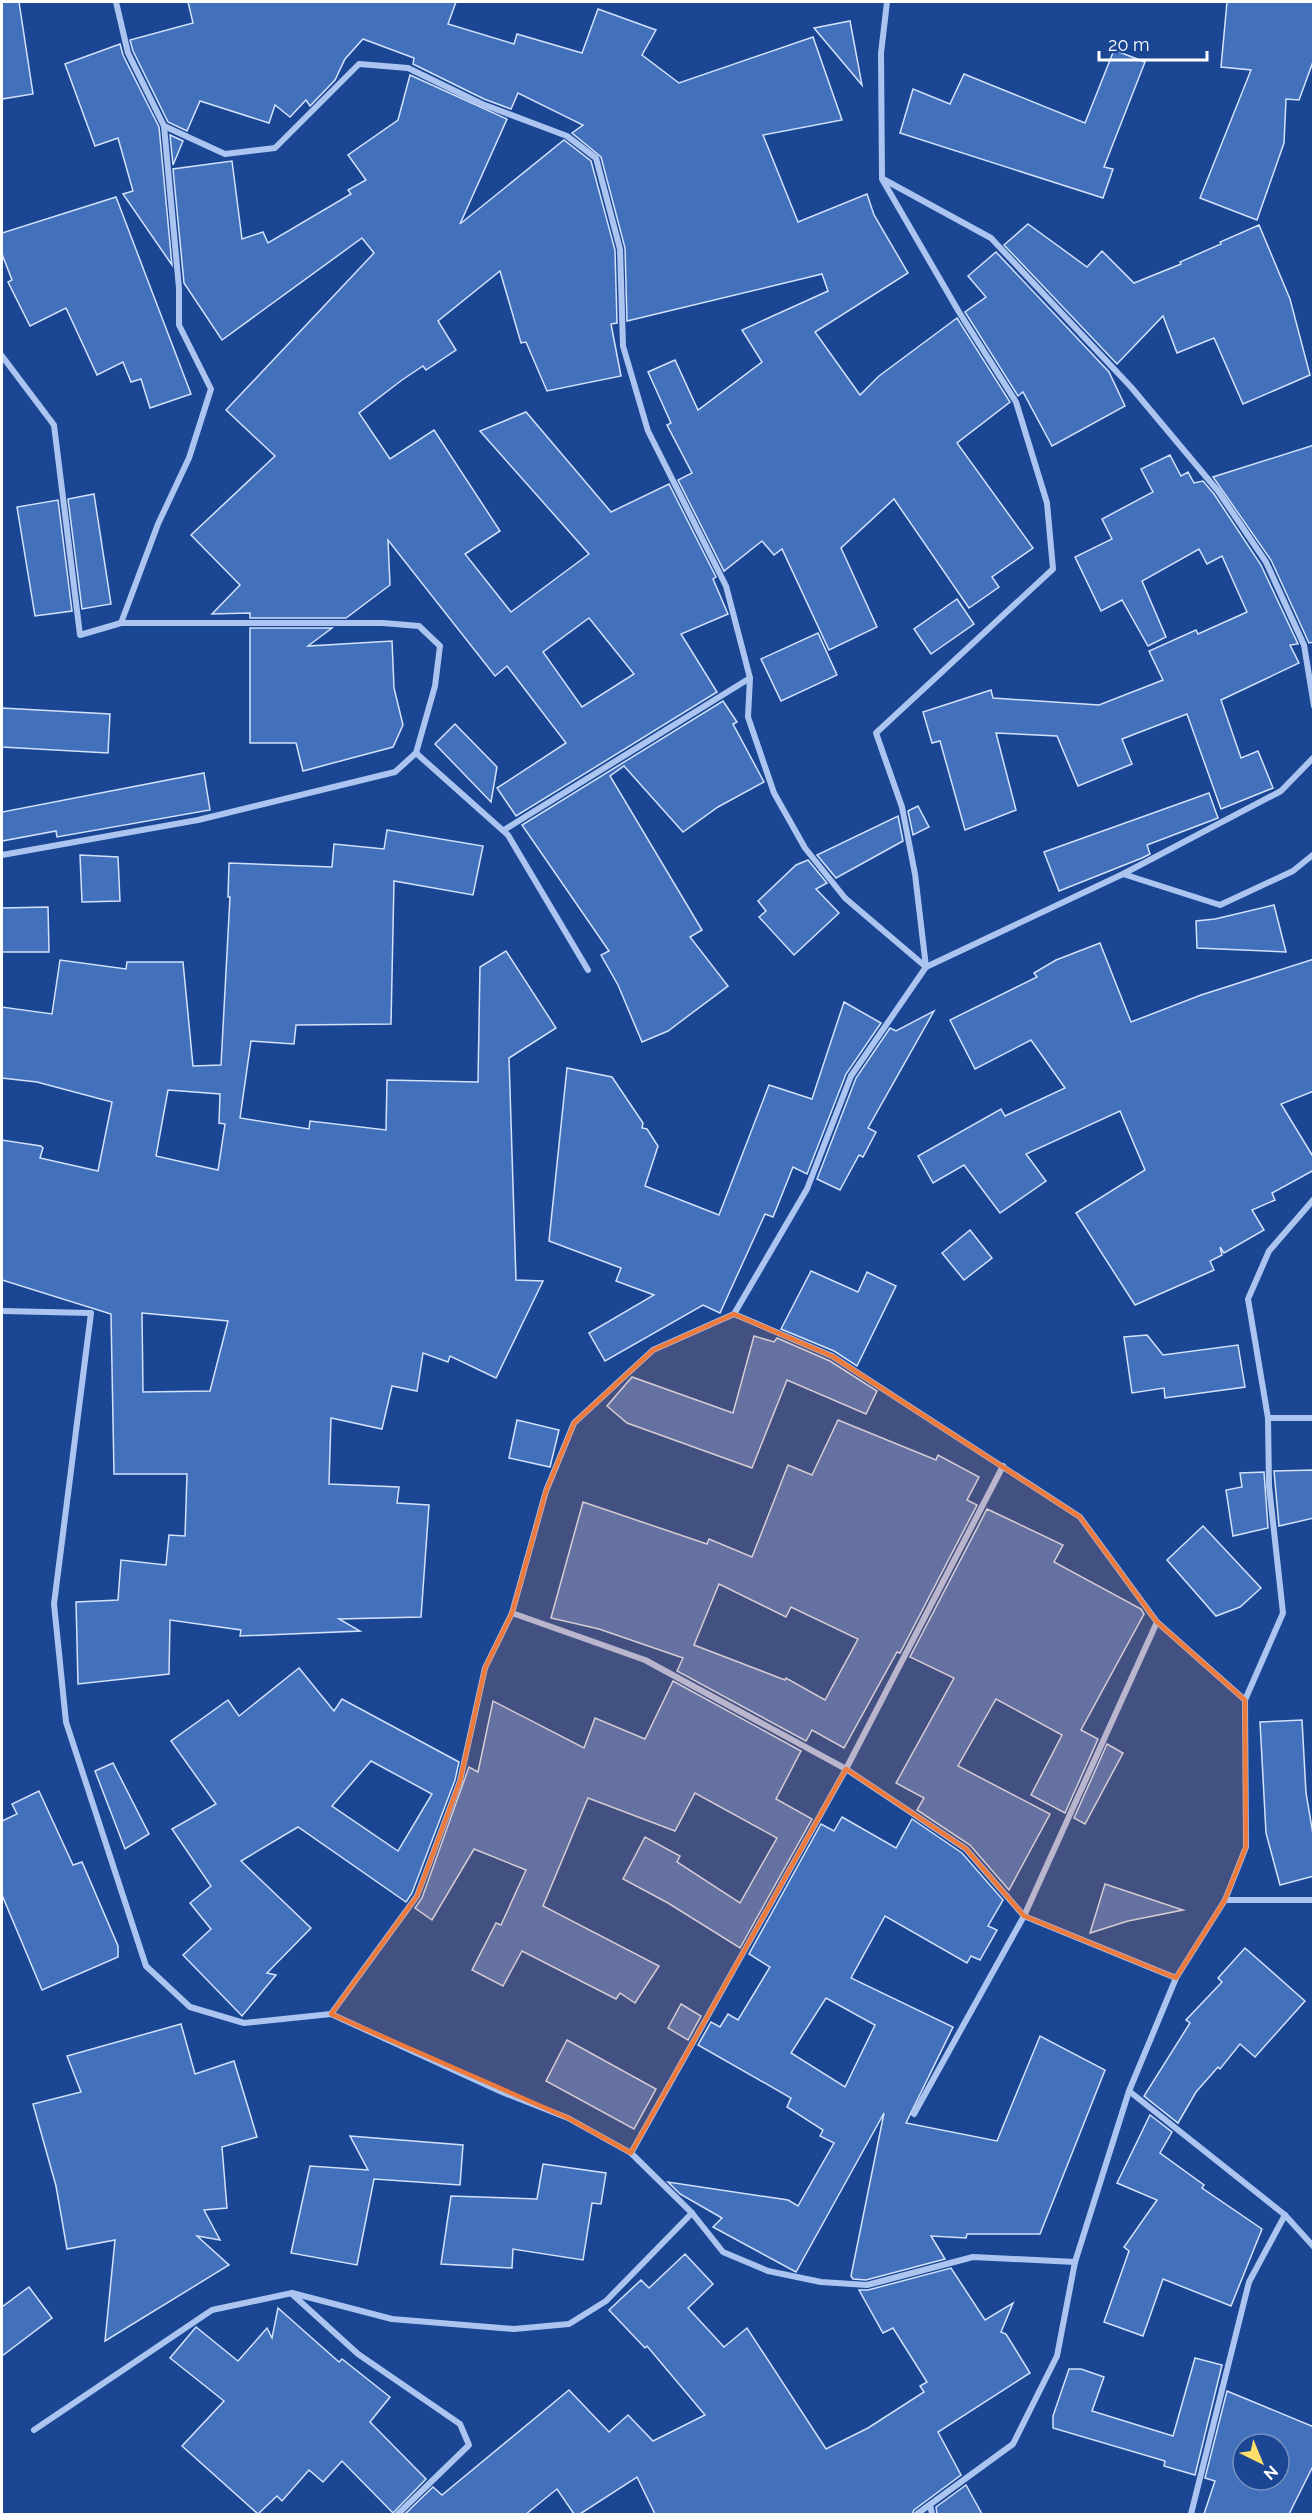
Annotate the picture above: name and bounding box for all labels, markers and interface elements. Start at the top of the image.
scale bar [1099,24,1207,62]
text: 20 m [1108,34,1150,55]
north arrow [1231,2432,1291,2492]
text: N [1260,2461,1282,2484]

